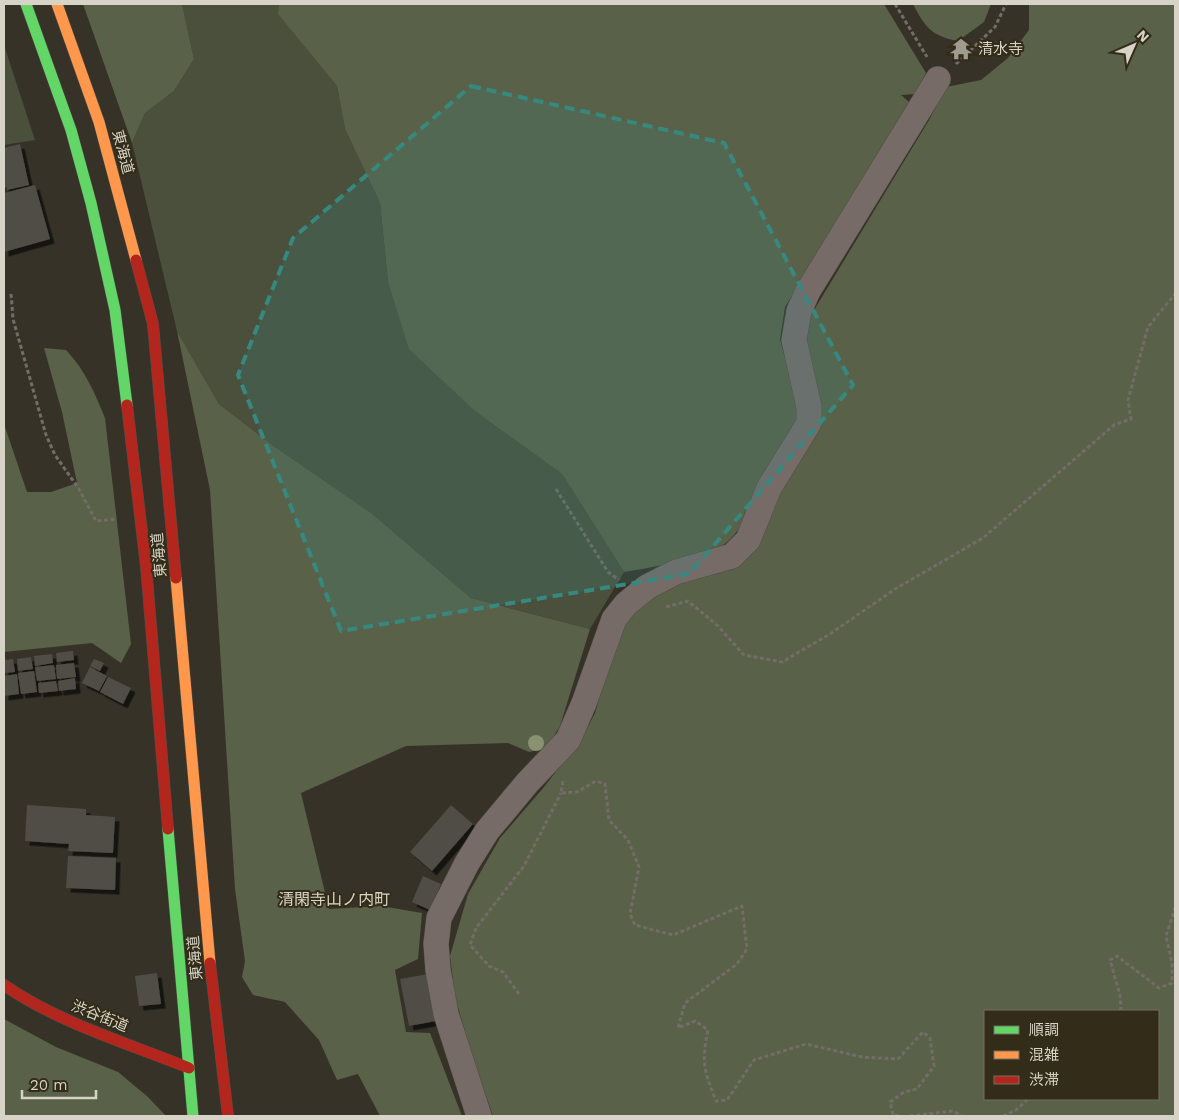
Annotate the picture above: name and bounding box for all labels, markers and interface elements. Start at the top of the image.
north arrow [1109,20,1159,70]
text: N [1134,26,1153,45]
temple icon: 清水寺 [948,36,974,62]
place label: 清水寺 [978,40,1023,58]
street label: 東海道 [108,128,138,176]
street label: 東海道 [148,532,170,578]
district label: 清閑寺山ノ内町 [278,890,390,909]
street label: 東海道 [184,935,206,981]
street label: 渋谷街道 [69,996,131,1036]
legend [984,1010,1159,1100]
text: 順調 [1029,1021,1059,1039]
text: 混雑 [1029,1046,1059,1064]
scale bar [22,1068,96,1100]
text: 渋滞 [1029,1071,1059,1089]
text: 20 m [30,1076,68,1094]

